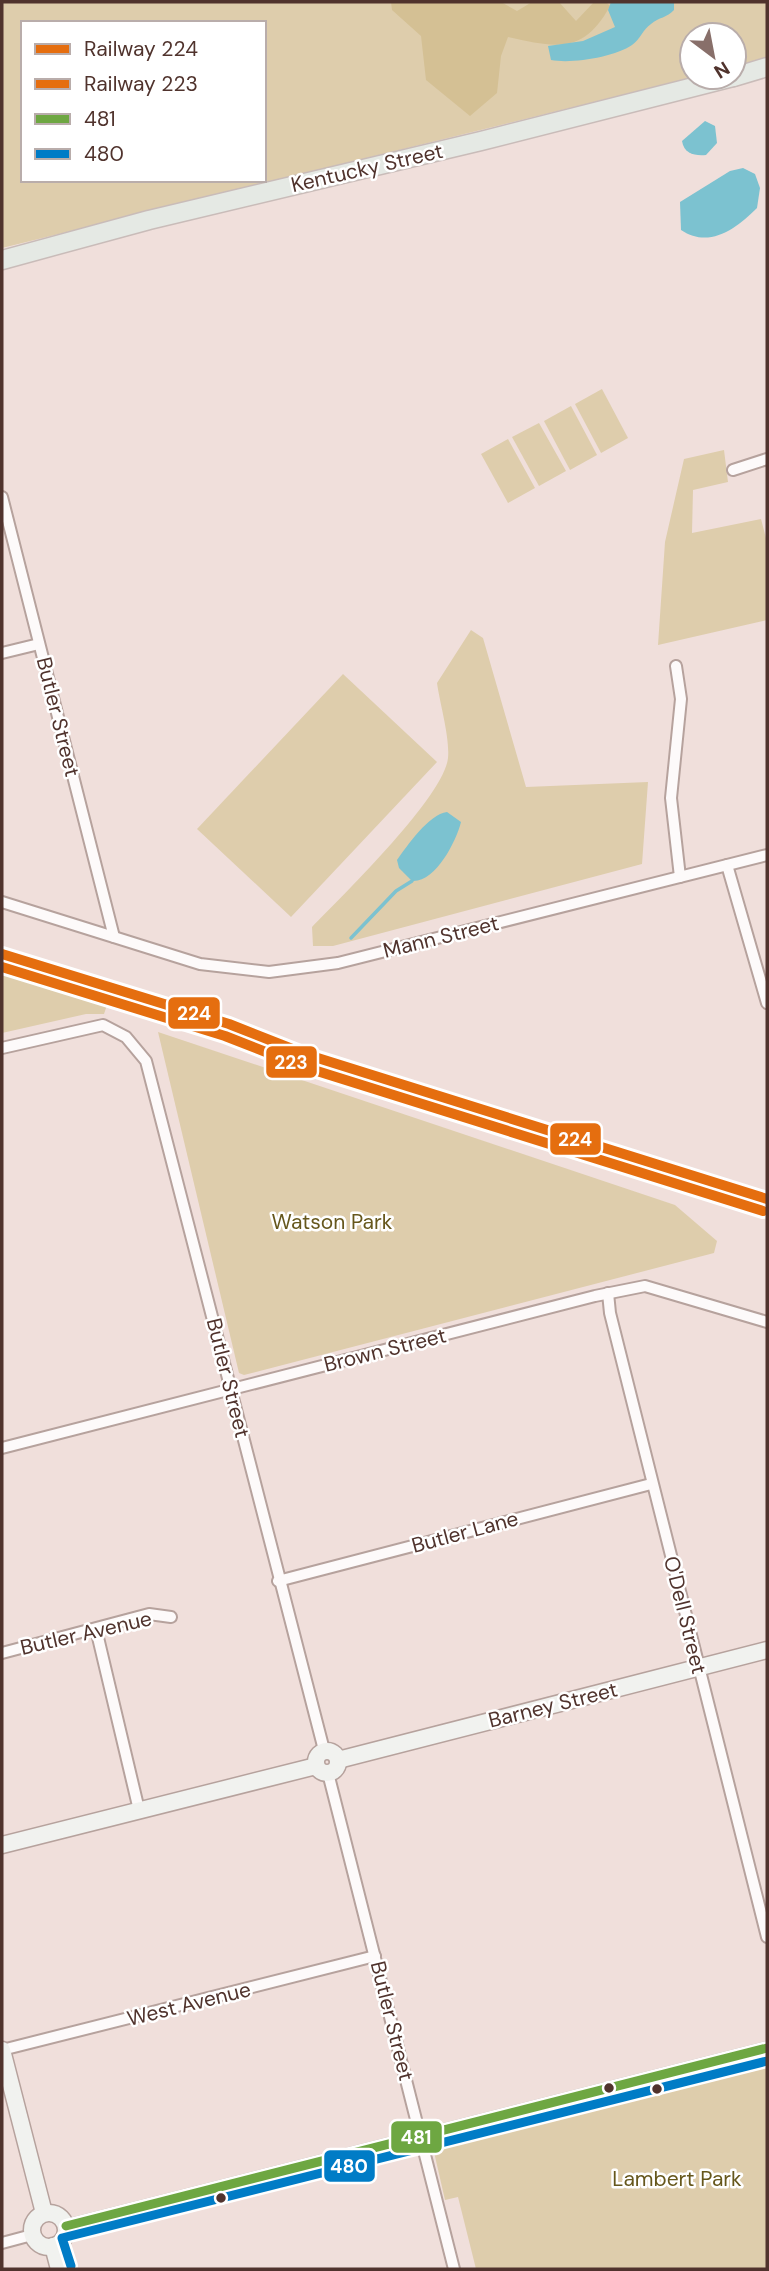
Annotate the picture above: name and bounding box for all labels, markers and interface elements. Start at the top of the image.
legend [21,21,266,182]
north arrow [678,21,748,91]
text: Railway 224 [84,35,198,63]
text: N [709,56,734,84]
text: Railway 223 [84,70,198,98]
text: 481 [84,105,116,133]
street label: Kentucky Street [288,137,446,199]
text: 480 [84,140,124,168]
street label: Butler Street [30,654,86,780]
street label: Mann Street [380,909,502,965]
line badge: 224 [167,996,221,1030]
text: 224 [177,1001,211,1026]
line badge: 223 [265,1045,318,1079]
text: 223 [274,1050,308,1075]
line badge: 224 [549,1122,602,1156]
text: 224 [558,1127,592,1152]
park label: Watson Park [272,1208,393,1236]
street label: Butler Street [200,1315,256,1441]
street label: Brown Street [321,1321,449,1379]
street label: Butler Lane [409,1504,522,1560]
street label: O'Dell Street [657,1553,713,1677]
street label: Butler Avenue [17,1604,155,1662]
street label: Barney Street [485,1675,621,1735]
street label: Butler Street [364,1958,420,2084]
street label: West Avenue [124,1975,254,2033]
unlabelled marker [602,2081,616,2095]
unlabelled marker [650,2082,664,2096]
line badge: 481 [390,2120,443,2154]
text: 481 [401,2125,431,2150]
line badge: 480 [323,2149,376,2183]
text: 480 [330,2154,368,2179]
park label: Lambert Park [612,2165,742,2193]
unlabelled marker [214,2191,228,2205]

